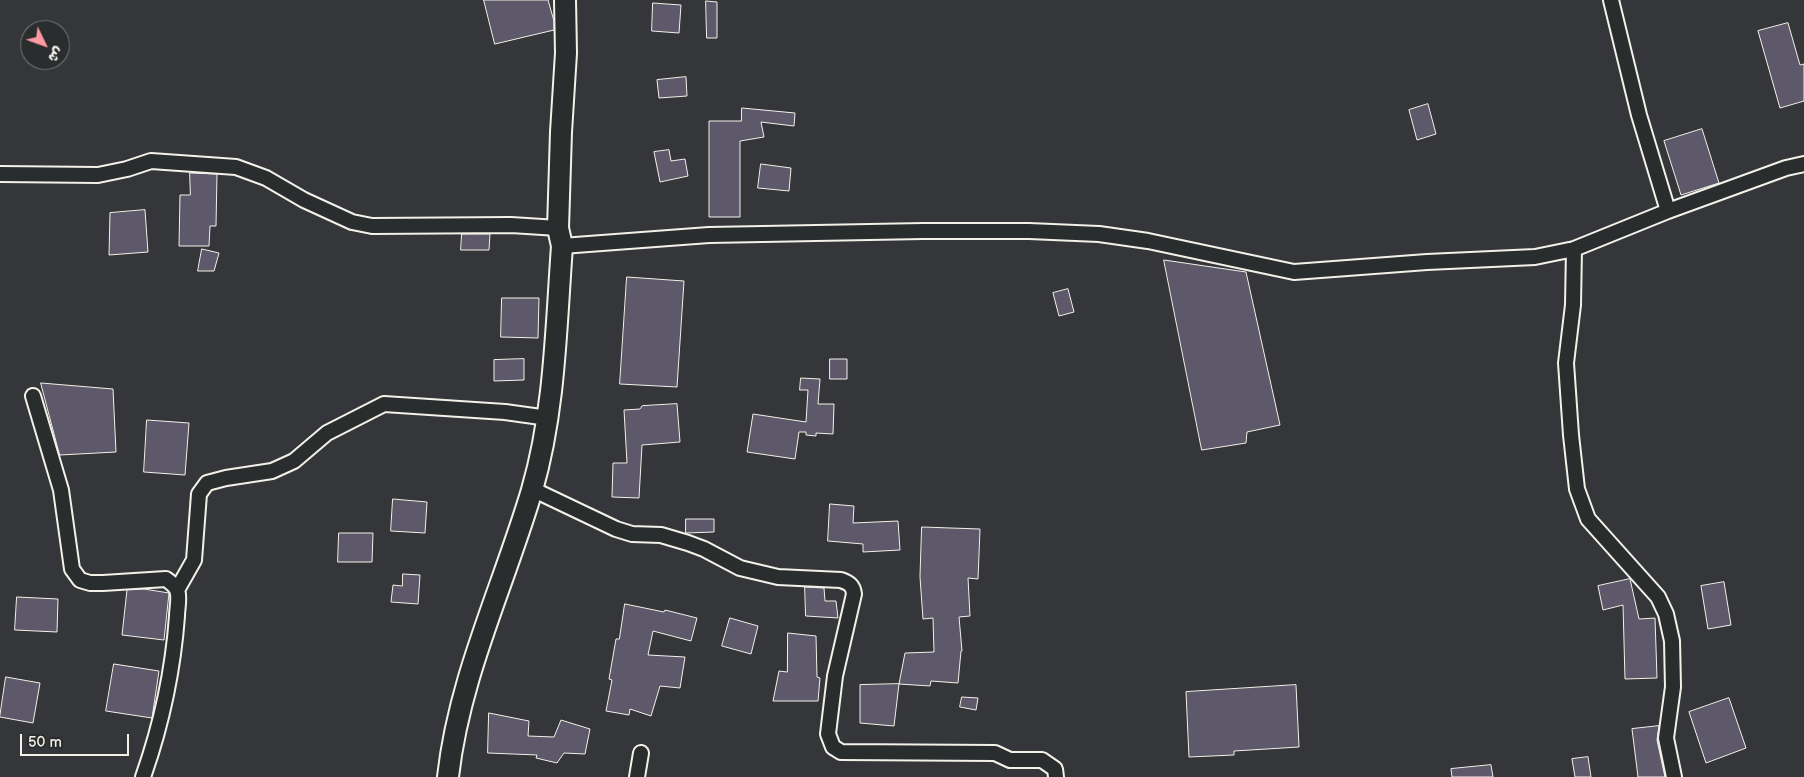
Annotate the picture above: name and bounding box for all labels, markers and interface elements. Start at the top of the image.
north arrow [20,20,70,70]
text: ش [44,43,67,66]
scale bar [22,724,131,756]
text: 50 m [28,733,62,752]

